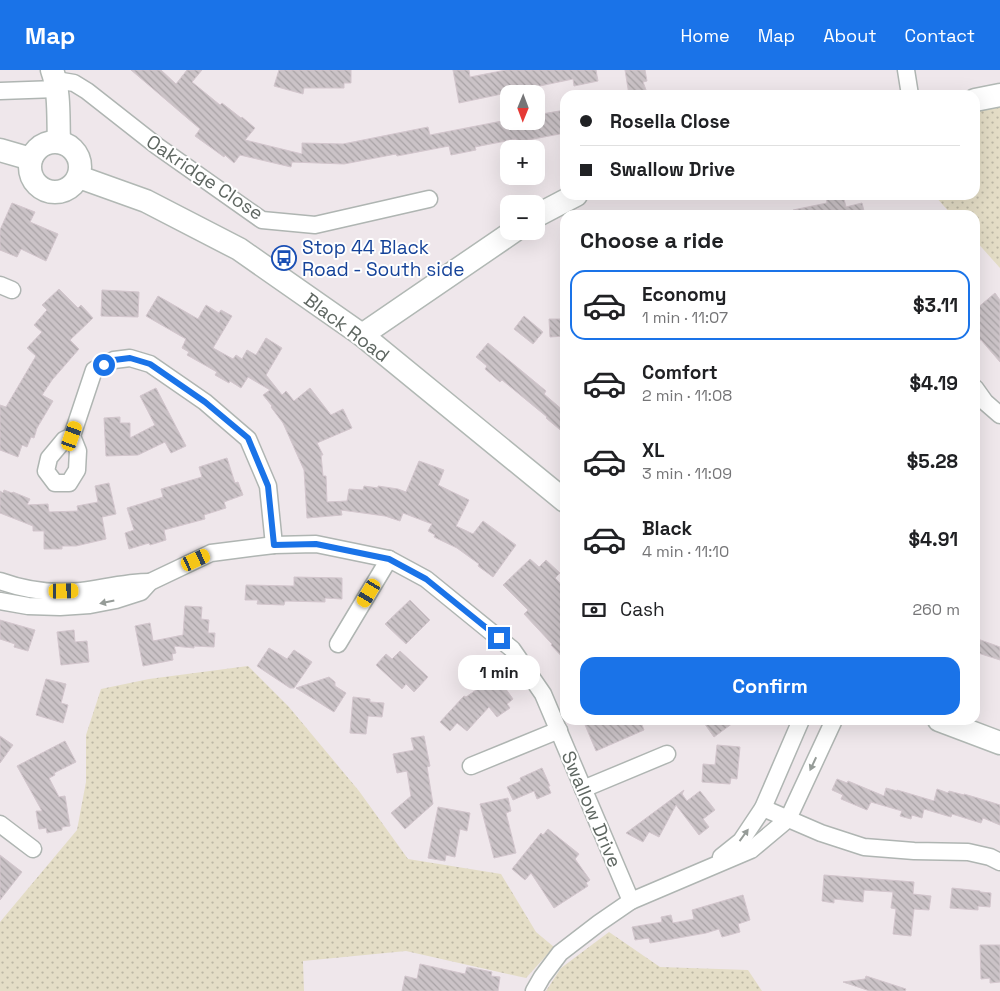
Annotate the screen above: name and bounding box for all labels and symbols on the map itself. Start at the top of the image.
north arrow [500,85,545,130]
street label: Oakridge Close [141,129,268,226]
place label: Stop 44 Black Road - South side [302,235,464,282]
bus stop icon: Stop 44 Black Road - South side [271,245,297,271]
street label: Black Road [299,287,395,368]
route start [93,354,115,376]
car [60,419,83,453]
car [179,547,212,573]
car [354,576,383,610]
car [48,583,79,599]
one-way arrow [99,598,115,606]
route end [488,627,510,649]
callout: 1 min [458,656,540,690]
street label: Swallow Drive [556,747,627,871]
one-way arrow [809,757,817,771]
one-way arrow [739,828,749,842]

